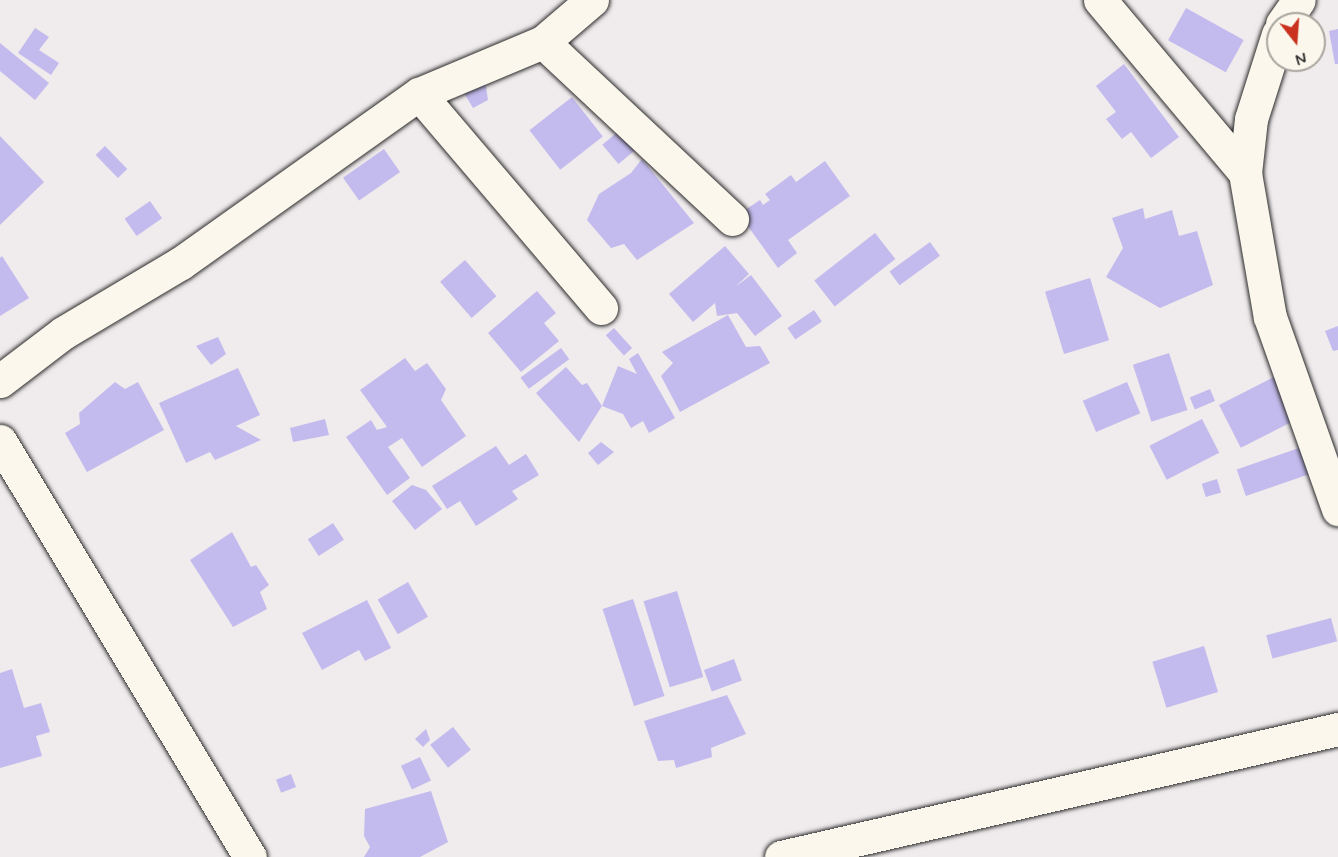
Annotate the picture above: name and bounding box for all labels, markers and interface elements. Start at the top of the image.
north arrow [1266,12,1326,72]
text: N [1293,46,1309,69]

